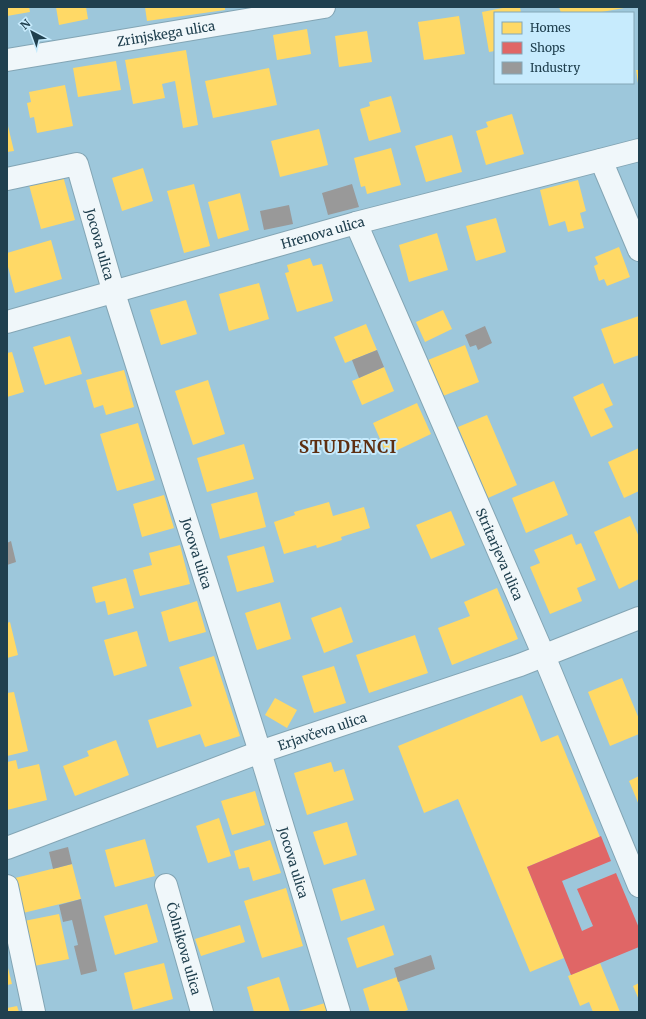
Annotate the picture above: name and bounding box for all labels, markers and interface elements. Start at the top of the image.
north arrow [12,12,52,52]
legend [494,12,634,84]
text: N [18,16,34,33]
street label: Zrinjskega ulica [115,17,216,50]
text: Homes [530,20,571,35]
text: Shops [530,40,565,55]
text: Industry [530,60,580,75]
street label: Jocova ulica [81,206,118,282]
street label: Hrenova ulica [279,213,366,252]
district label: STUDENCI [299,436,397,458]
street label: Stritarjeva ulica [472,505,527,603]
street label: Jocova ulica [177,515,216,591]
street label: Erjavčeva ulica [275,708,369,754]
street label: Jocova ulica [274,824,312,900]
street label: Čolnikova ulica [163,900,205,997]

